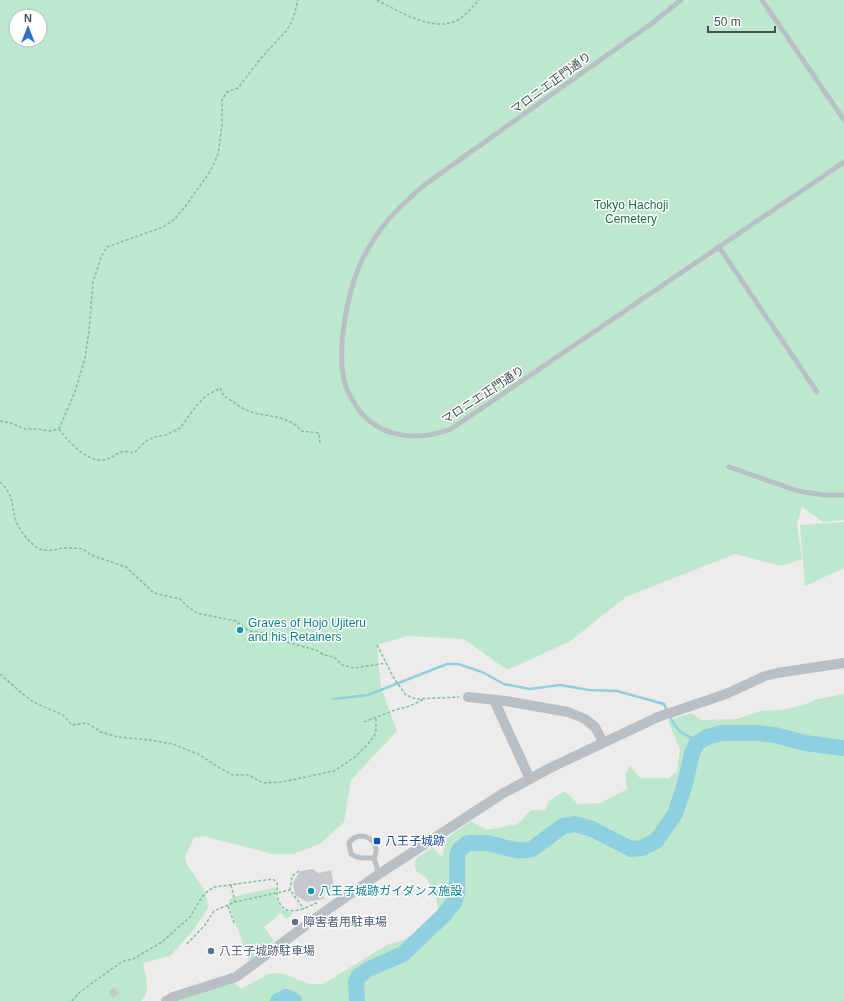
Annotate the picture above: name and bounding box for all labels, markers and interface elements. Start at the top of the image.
north arrow [8,8,48,48]
scale bar [708,8,775,34]
text: N [24,12,32,24]
text: 50 m [714,15,741,29]
street label: マロニエ正門通り [508,49,594,117]
park label: Tokyo Hachoji Cemetery [594,198,668,226]
street label: マロニエ正門通り [439,363,527,427]
place label: Graves of Hojo Ujiteru and his Retainers [248,616,366,644]
marker: Graves of Hojo Ujiteru and his Retainers [235,625,245,635]
place label: 八王子城跡 [385,834,445,848]
marker: 八王子城跡 [372,836,382,846]
place label: 八王子城跡ガイダンス施設 [319,884,462,898]
marker: 八王子城跡ガイダンス施設 [306,886,316,896]
place label: 障害者用駐車場 [303,915,387,929]
marker: 障害者用駐車場 [290,917,300,927]
place label: 八王子城跡駐車場 [219,944,315,958]
marker: 八王子城跡駐車場 [206,946,216,956]

